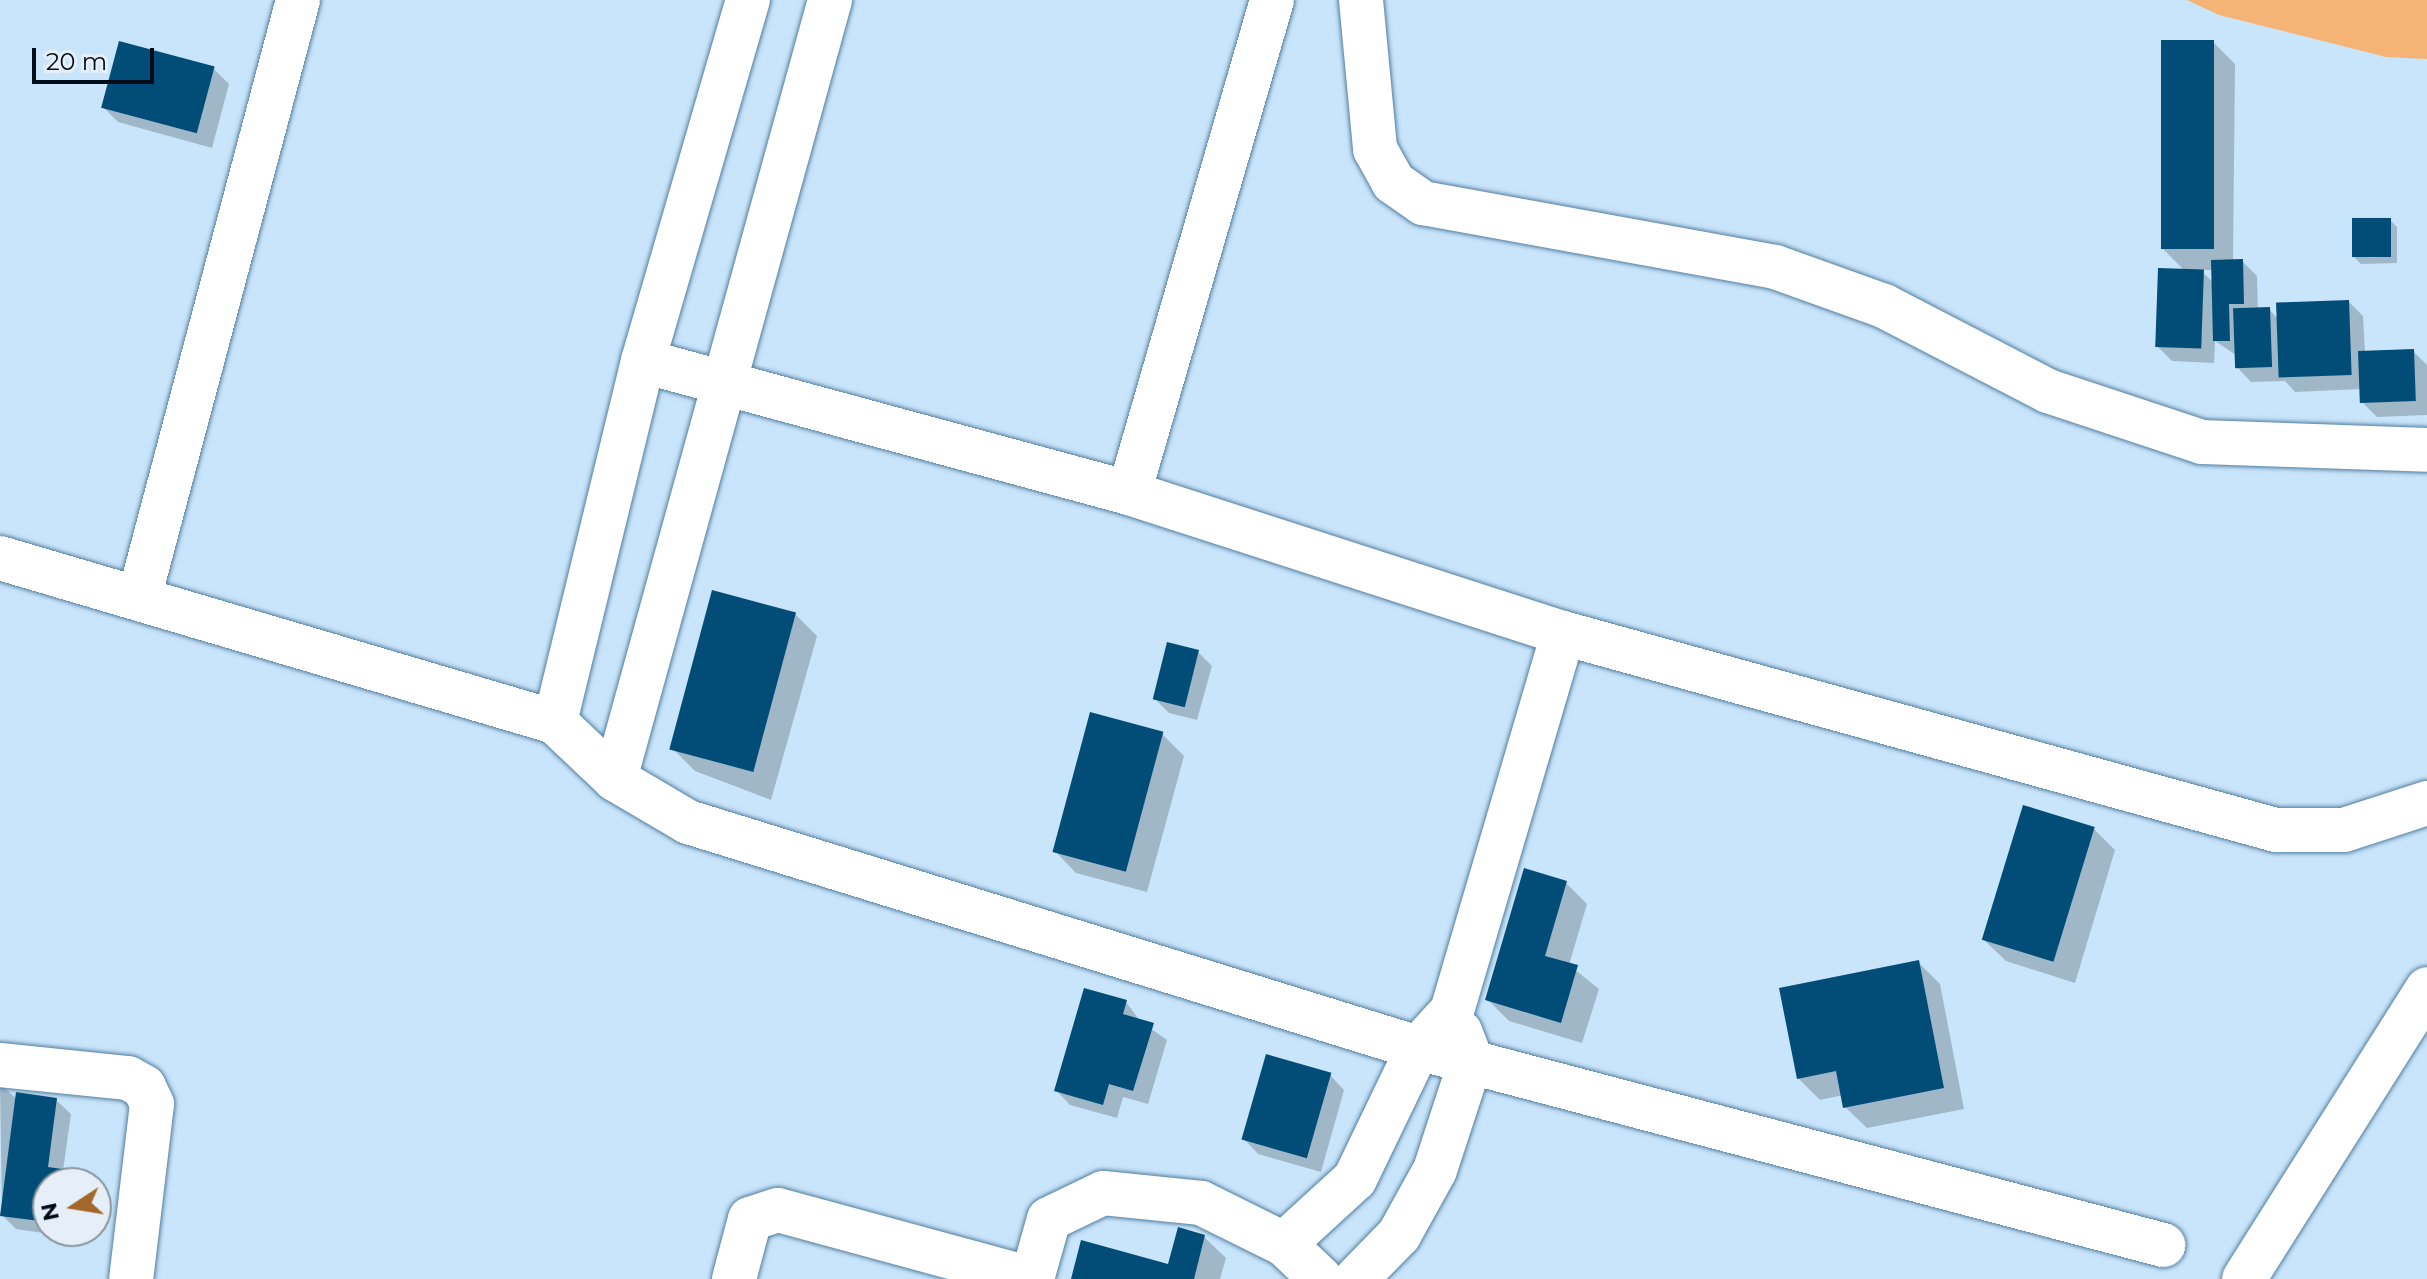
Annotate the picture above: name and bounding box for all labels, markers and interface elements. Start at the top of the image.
scale bar [36,32,158,82]
text: 20 m [46,47,107,76]
north arrow [32,1167,112,1247]
text: N [35,1200,65,1223]

